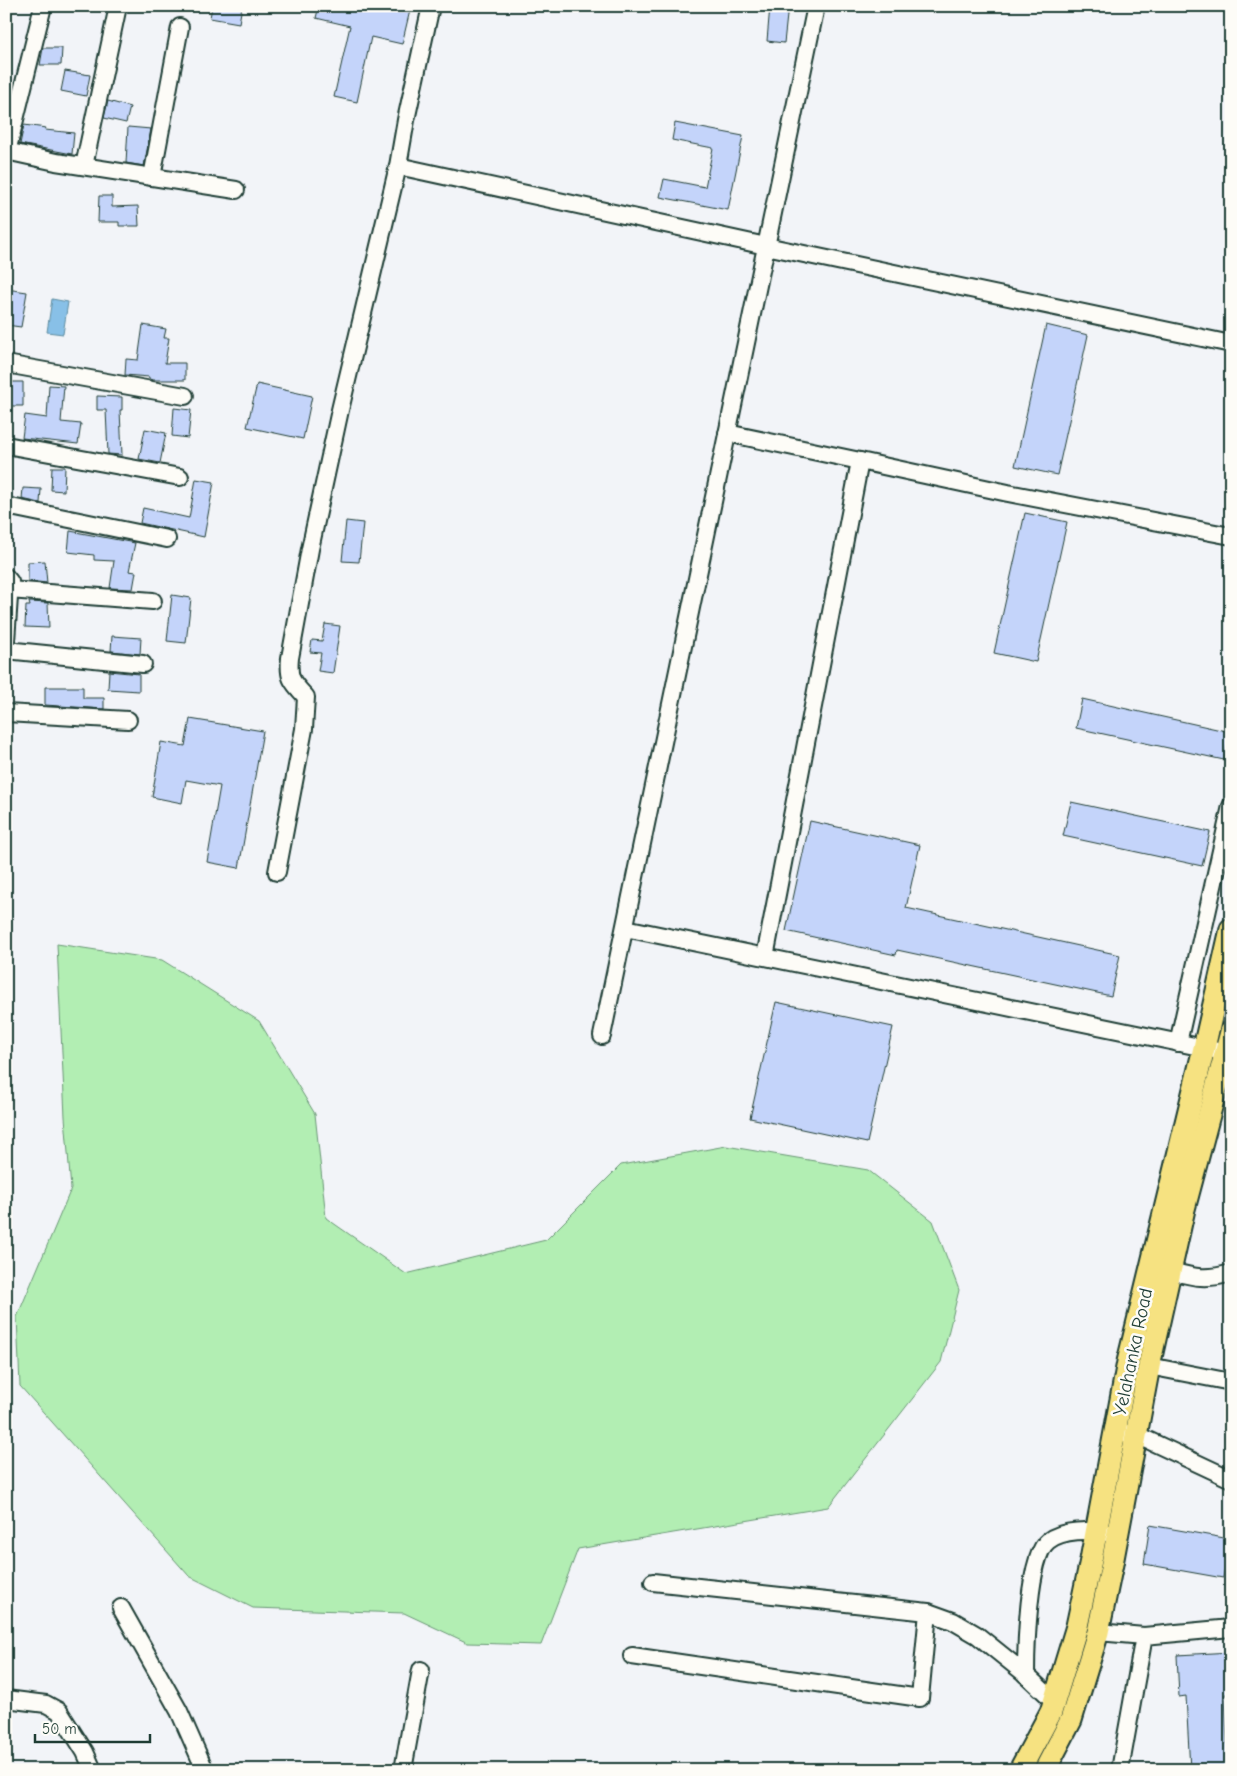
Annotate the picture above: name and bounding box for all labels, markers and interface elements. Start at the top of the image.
street label: Yelahanka Road [1109,1286,1157,1418]
scale bar [35,1711,150,1743]
text: 50 m [42,1720,77,1738]

